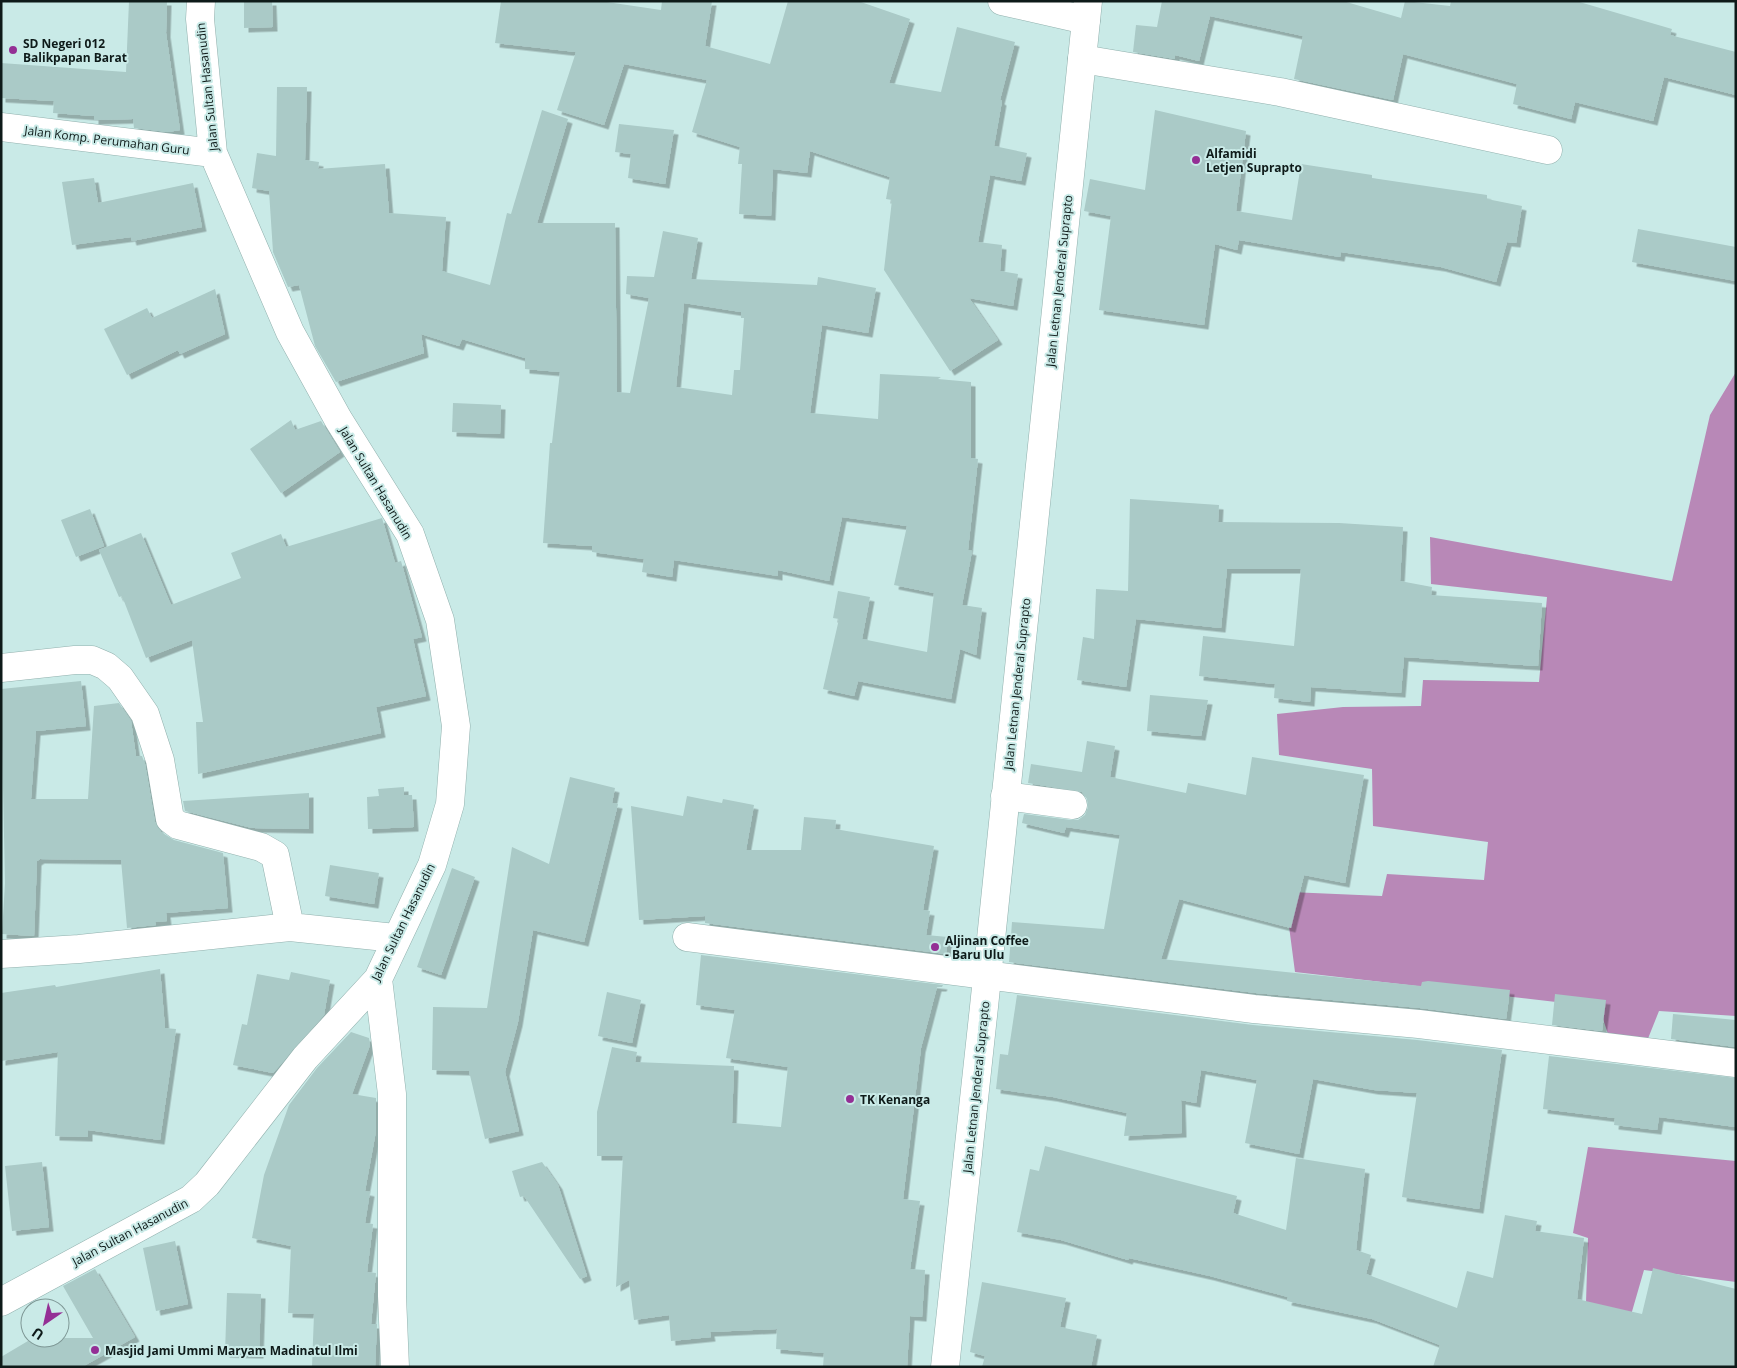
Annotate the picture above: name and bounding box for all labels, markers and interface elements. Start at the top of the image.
street label: Jalan Sultan Hasanudin [192,22,222,153]
place label: SD Negeri 012 Balikpapan Barat [23,35,127,66]
marker: SD Negeri 012 Balikpapan Barat [7,44,19,56]
street label: Jalan Komp. Perumahan Guru [22,121,191,159]
place label: Alfamidi Letjen Suprapto [1206,145,1302,176]
marker: Alfamidi Letjen Suprapto [1190,154,1202,166]
street label: Jalan Letnan Jenderal Suprapto [1041,194,1076,369]
street label: Jalan Sultan Hasanudin [335,423,416,543]
street label: Jalan Letnan Jenderal Suprapto [999,597,1034,772]
street label: Jalan Sultan Hasanudin [367,860,439,985]
place label: Aljinan Coffee - Baru Ulu [945,932,1029,963]
marker: Aljinan Coffee - Baru Ulu [929,941,941,953]
street label: Jalan Letnan Jenderal Suprapto [958,1000,993,1175]
place label: TK Kenanga [860,1091,930,1108]
marker: TK Kenanga [844,1093,856,1105]
street label: Jalan Sultan Hasanudin [68,1194,191,1270]
north arrow [20,1298,70,1348]
text: U [28,1323,47,1345]
place label: Masjid Jami Ummi Maryam Madinatul Ilmi [105,1342,358,1359]
marker: Masjid Jami Ummi Maryam Madinatul Ilmi [89,1344,101,1356]

